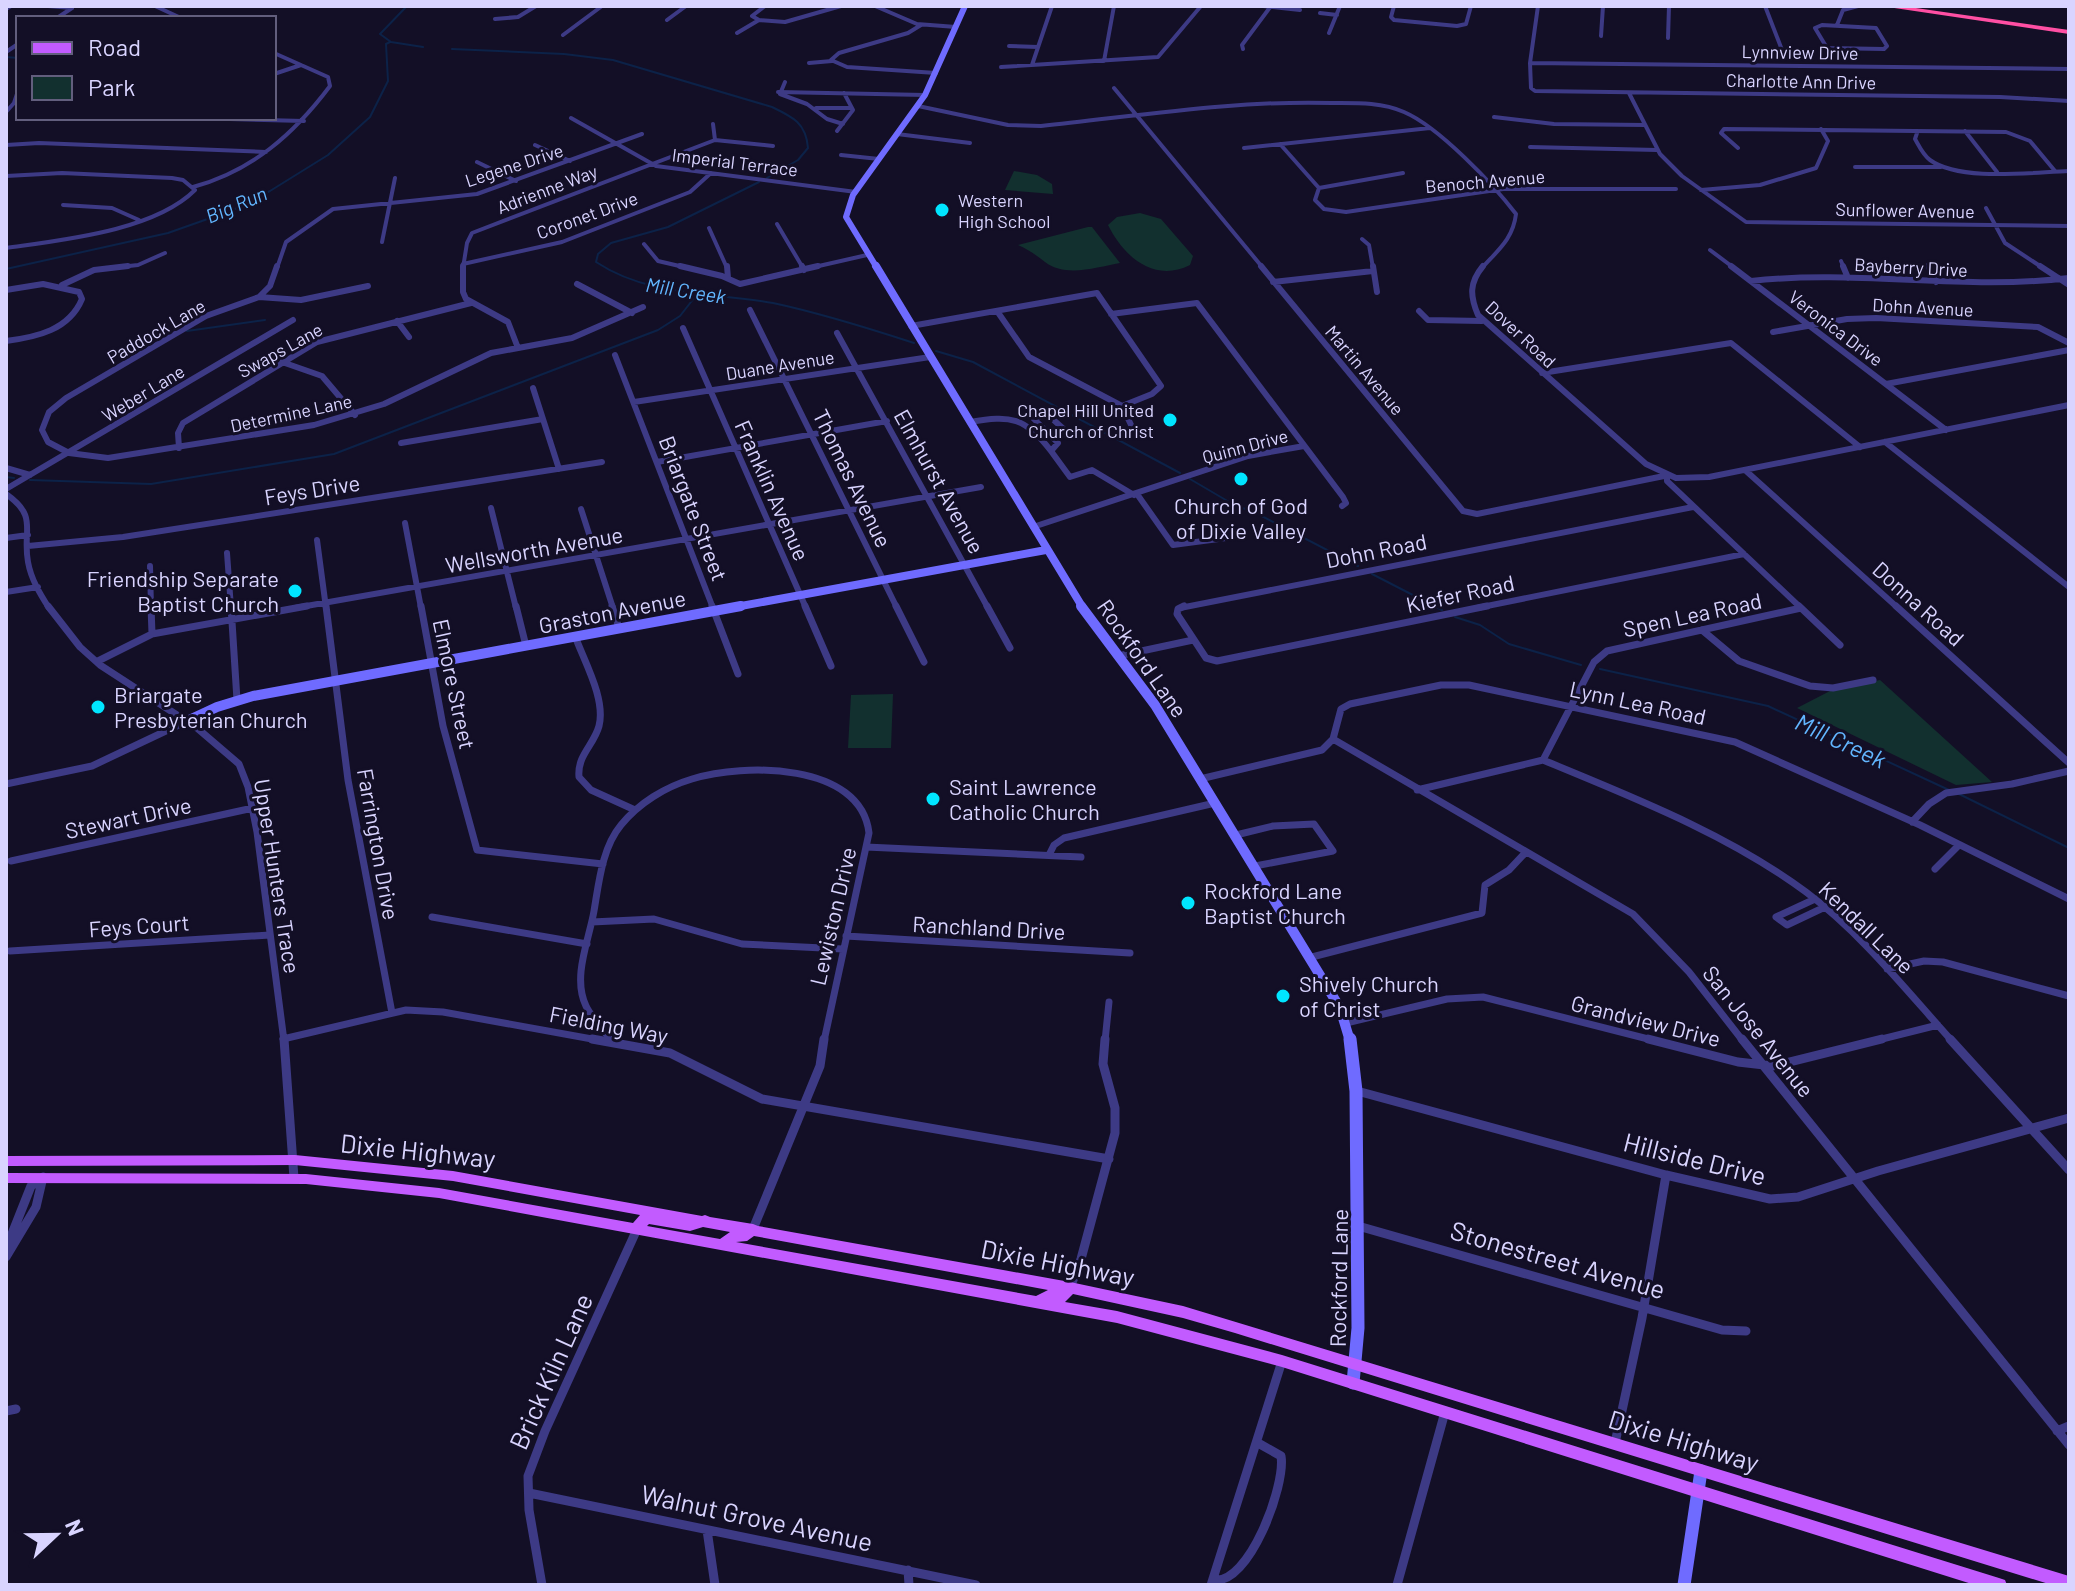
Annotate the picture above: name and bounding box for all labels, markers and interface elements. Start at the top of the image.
legend [16,16,276,120]
text: Road [88,32,141,61]
street label: Lynnview Drive [1741,40,1859,64]
street label: Charlotte Ann Drive [1726,69,1876,93]
text: Park [88,72,135,101]
street label: Legene Drive [462,139,566,191]
street label: Imperial Terrace [671,143,799,181]
street label: Adrienne Way [494,160,600,218]
street label: Benoch Avenue [1424,165,1546,197]
water label: Big Run [202,180,270,228]
street label: Coronet Drive [533,186,641,244]
place label: Western High School [958,189,1051,232]
street label: Sunflower Avenue [1835,198,1975,222]
marker: Western High School [933,201,951,219]
street label: Bayberry Drive [1854,253,1968,281]
water label: Mill Creek [644,272,728,308]
street label: Veronica Drive [1785,285,1887,371]
street label: Dohn Avenue [1872,293,1974,321]
street label: Paddock Lane [103,294,209,368]
street label: Dover Road [1481,296,1561,372]
street label: Swaps Lane [234,318,326,382]
street label: Martin Avenue [1321,321,1409,419]
street label: Duane Avenue [724,346,836,384]
street label: Weber Lane [98,360,188,426]
street label: Determine Lane [228,389,354,437]
place label: Chapel Hill United Church of Christ [1017,399,1154,442]
street label: Elmhurst Avenue [890,404,990,558]
street label: Thomas Avenue [808,405,898,551]
marker: Chapel Hill United Church of Christ [1161,411,1179,429]
street label: Franklin Avenue [730,416,816,564]
street label: Quinn Drive [1200,424,1290,468]
street label: Briargate Street [654,432,734,584]
street label: Feys Drive [262,469,362,509]
marker: Church of God of Dixie Valley [1232,470,1250,488]
place label: Church of God of Dixie Valley [1174,492,1308,543]
street label: Wellsworth Avenue [443,521,625,577]
street label: Dohn Road [1323,527,1429,573]
street label: Donna Road [1868,555,1970,651]
place label: Friendship Separate Baptist Church [87,565,279,616]
street label: Kiefer Road [1403,569,1517,617]
marker: Friendship Separate Baptist Church [286,582,304,600]
street label: Graston Avenue [536,584,688,638]
street label: Spen Lea Road [1620,587,1764,641]
street label: Rockford Lane [1093,594,1193,722]
street label: Elmore Street [429,616,481,752]
street label: Lynn Lea Road [1567,675,1709,729]
place label: Briargate Presbyterian Church [114,681,308,732]
marker: Briargate Presbyterian Church [89,698,107,716]
water label: Mill Creek [1791,706,1891,774]
street label: Farrington Drive [353,766,405,922]
place label: Saint Lawrence Catholic Church [949,773,1100,824]
street label: Upper Hunters Trace [250,777,306,975]
marker: Saint Lawrence Catholic Church [924,790,942,808]
street label: Stewart Drive [62,791,194,843]
street label: Lewiston Drive [803,844,861,988]
street label: Kendall Lane [1814,875,1920,979]
place label: Rockford Lane Baptist Church [1204,877,1346,928]
marker: Rockford Lane Baptist Church [1179,894,1197,912]
street label: Feys Court [88,909,190,941]
street label: Ranchland Drive [912,910,1066,944]
street label: San Jose Avenue [1698,960,1820,1102]
place label: Shively Church of Christ [1299,970,1439,1021]
marker: Shively Church of Christ [1274,987,1292,1005]
street label: Grandview Drive [1569,989,1723,1051]
street label: Fielding Way [548,1000,670,1048]
street label: Hillside Drive [1620,1125,1770,1191]
street label: Dixie Highway [339,1126,497,1174]
street label: Rockford Lane [1324,1209,1352,1347]
street label: Stonestreet Avenue [1447,1214,1669,1304]
street label: Dixie Highway [979,1232,1137,1292]
street label: Brick Kiln Lane [502,1288,598,1454]
street label: Dixie Highway [1605,1402,1763,1478]
street label: Walnut Grove Avenue [638,1477,876,1557]
north arrow [16,1495,96,1575]
text: N [61,1515,90,1539]

